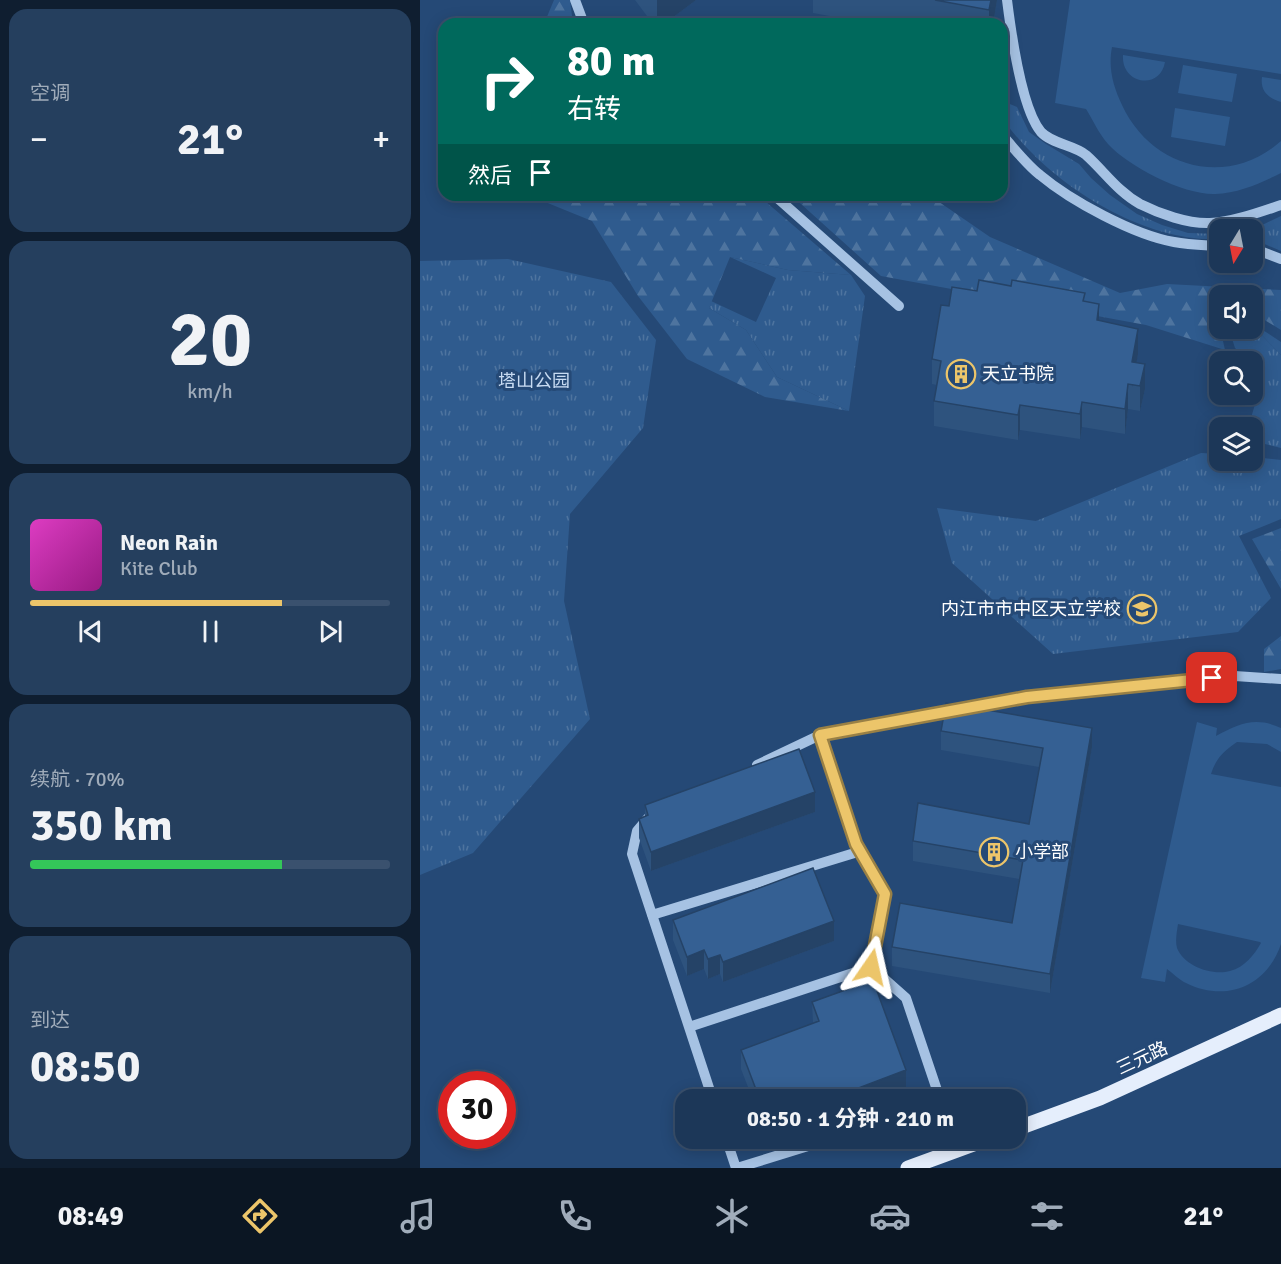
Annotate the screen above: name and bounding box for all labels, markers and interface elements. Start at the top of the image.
text: 80 m [567,36,656,87]
icon: right [468,42,546,120]
text: 空调 [30,81,70,106]
text: 右转 [567,93,621,126]
text: 21° [177,112,243,167]
text: − [30,119,48,160]
text: + [372,119,390,160]
icon: arrive [524,156,557,189]
text: 然后 [468,162,512,189]
north arrow [1209,219,1263,273]
map controls [1209,219,1263,471]
button: sound [1209,285,1263,339]
text: 20 [168,292,252,388]
button: search [1209,351,1263,405]
building icon: 天立书院 [945,358,977,390]
place label: 天立书院 [982,363,1054,385]
park label: 塔山公园 [498,370,570,392]
text: km/h [187,379,233,404]
button: layers [1209,417,1263,471]
text: Neon Rain [120,529,218,556]
text: Kite Club [120,556,198,581]
school or university icon: 内江市市中区天立学校 [1126,593,1158,625]
place label: 内江市市中区天立学校 [941,598,1121,620]
icon: previous [74,615,107,648]
icon: pause [194,615,227,648]
icon: next [314,615,347,648]
pin [1186,652,1237,703]
icon: arrive [1195,661,1228,694]
text: 续航 · 70% [30,767,125,792]
text: 350 km [30,798,173,853]
building icon: 小学部 [978,836,1010,868]
place label: 小学部 [1015,841,1069,863]
position arrow [839,935,903,999]
text: 到达 [30,1008,70,1033]
street label: 三元路 [1113,1037,1171,1079]
text: 08:50 [30,1039,140,1094]
speed limit sign: 30 [438,1071,516,1149]
text: 08:50 · 1 分钟 · 210 m [747,1105,954,1132]
icon: directions [239,1195,281,1237]
icon: music [397,1195,439,1237]
icon: phone [554,1195,596,1237]
icon: climate [711,1195,753,1237]
icon: car [869,1195,911,1237]
icon: filters [1026,1195,1068,1237]
text: 08:49 [58,1200,124,1233]
text: 21° [1183,1200,1223,1233]

